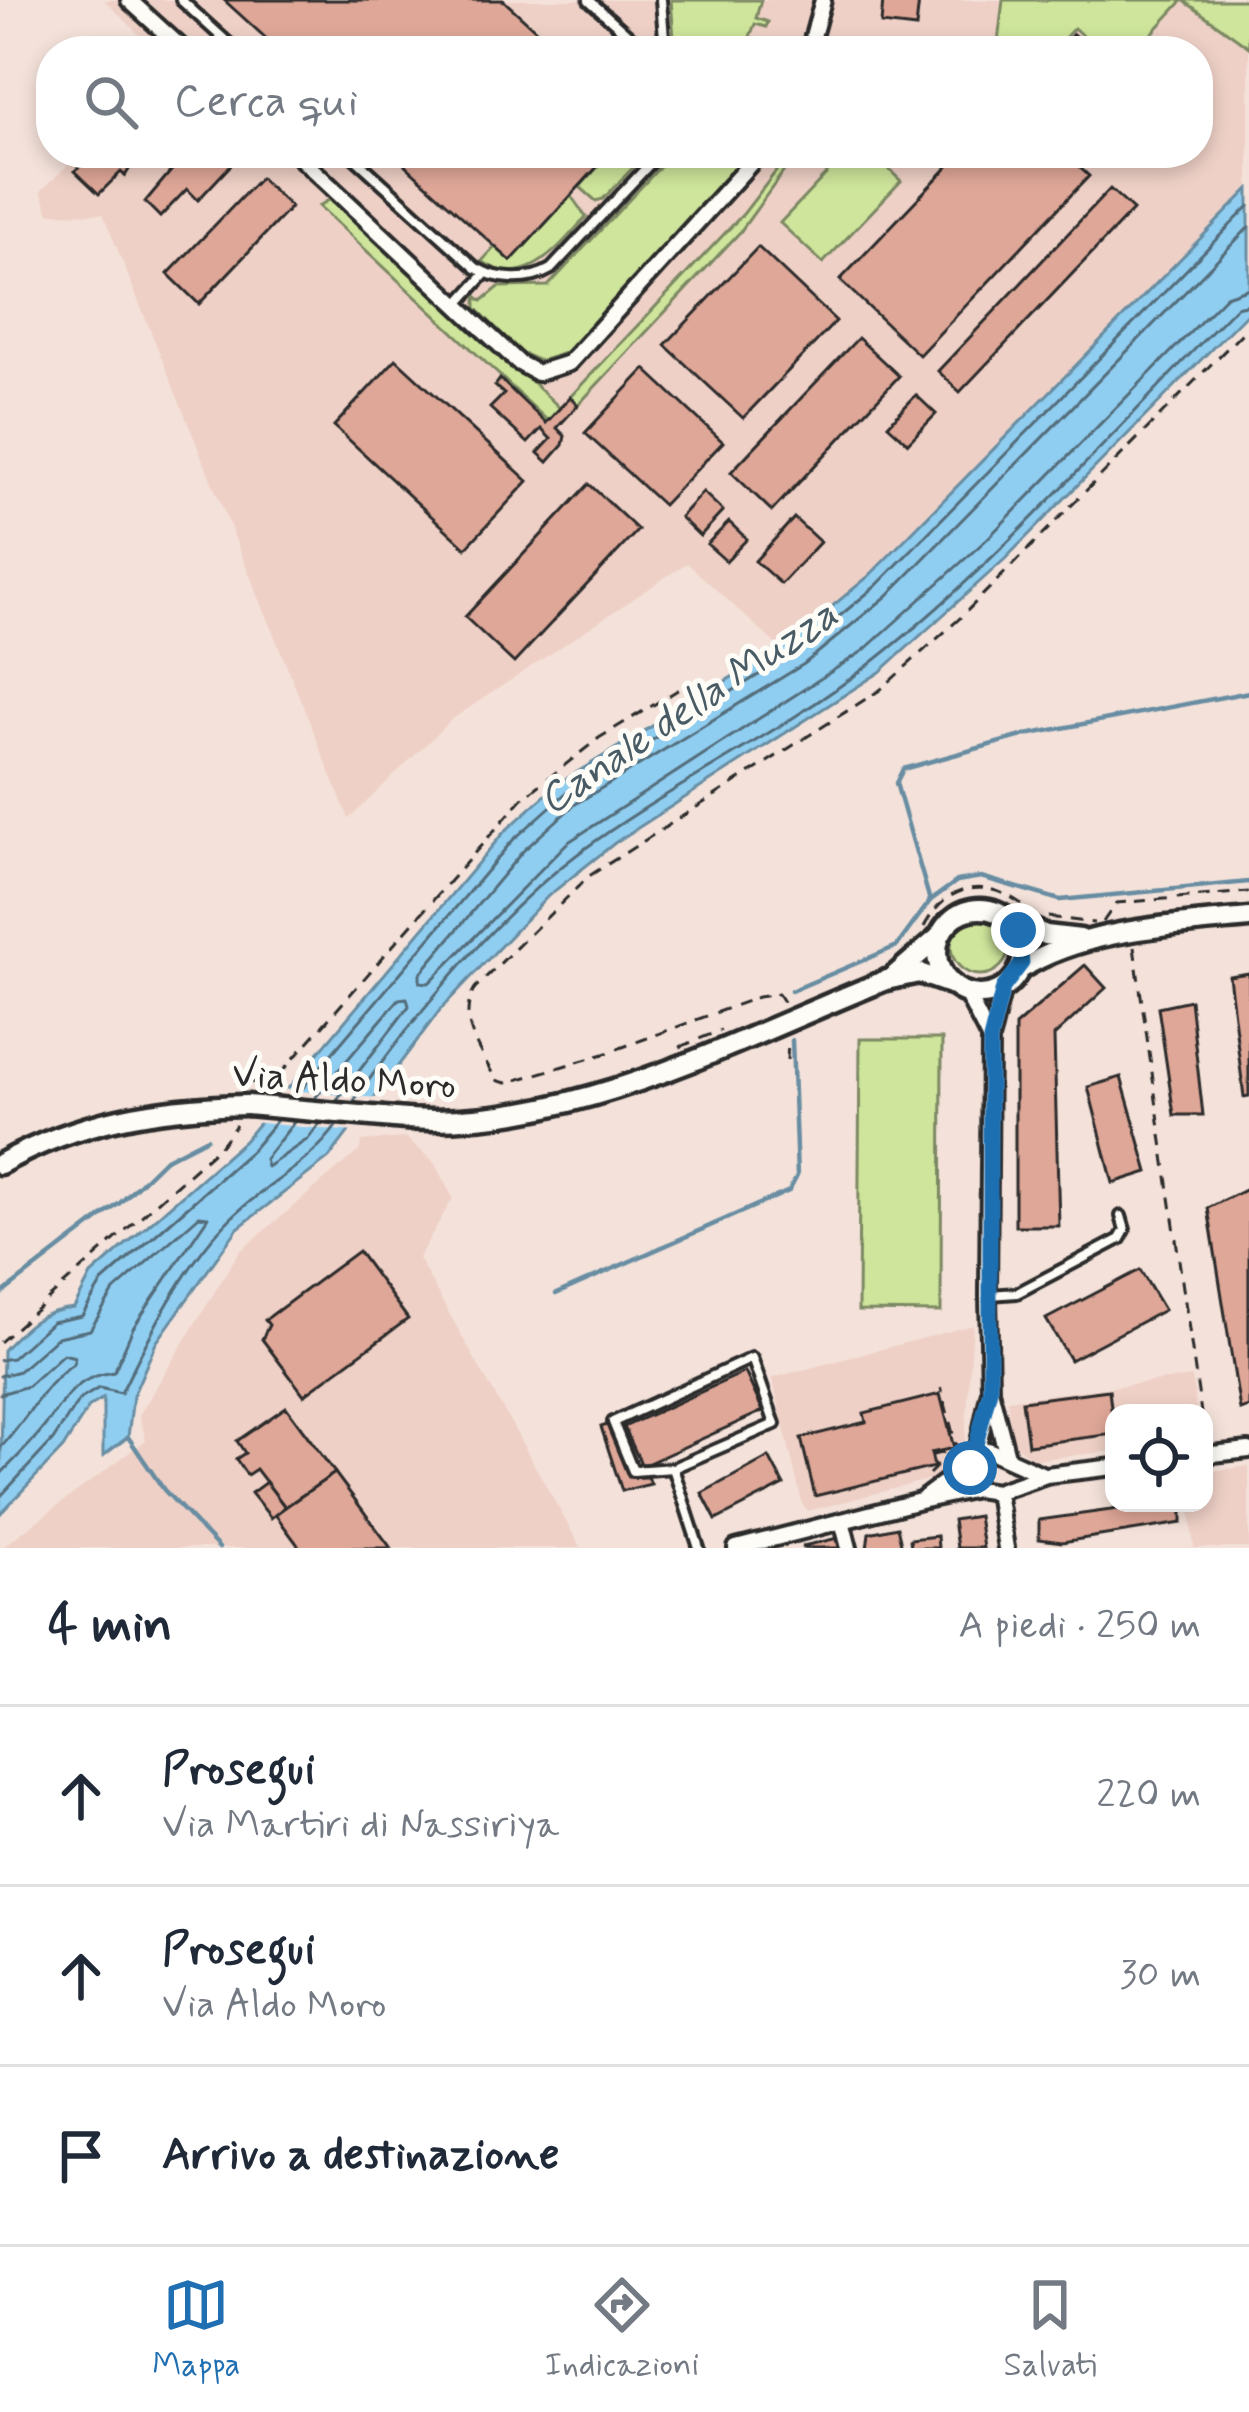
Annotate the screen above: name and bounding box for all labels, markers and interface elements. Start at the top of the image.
search box [36,36,1213,168]
icon: search [78,69,144,135]
text: Cerca qui [174,73,358,132]
water label: Canale della Muzza [529,588,849,828]
route end [991,903,1045,957]
street label: Via Aldo Moro [231,1050,457,1112]
map controls [1105,1404,1213,1512]
button: locate [1105,1404,1213,1512]
route start [943,1441,997,1495]
text: 4 min [48,1593,172,1659]
text: A piedi · 250 m [958,1601,1201,1652]
text: Prosegui [162,1741,315,1800]
icon: ahead [48,1763,114,1829]
text: 220 m [1096,1770,1201,1821]
text: Via Martiri di Nassiriya [162,1800,559,1851]
text: Prosegui [162,1921,315,1980]
icon: ahead [48,1943,114,2009]
text: 30 m [1119,1950,1201,2001]
text: Via Aldo Moro [162,1980,386,2031]
icon: arrive [48,2123,114,2189]
text: Arrivo a destinazione [162,2126,560,2185]
tab: Mappa [152,2272,240,2388]
tab: Indicazioni [545,2272,699,2388]
tab: Salvati [1004,2272,1097,2388]

